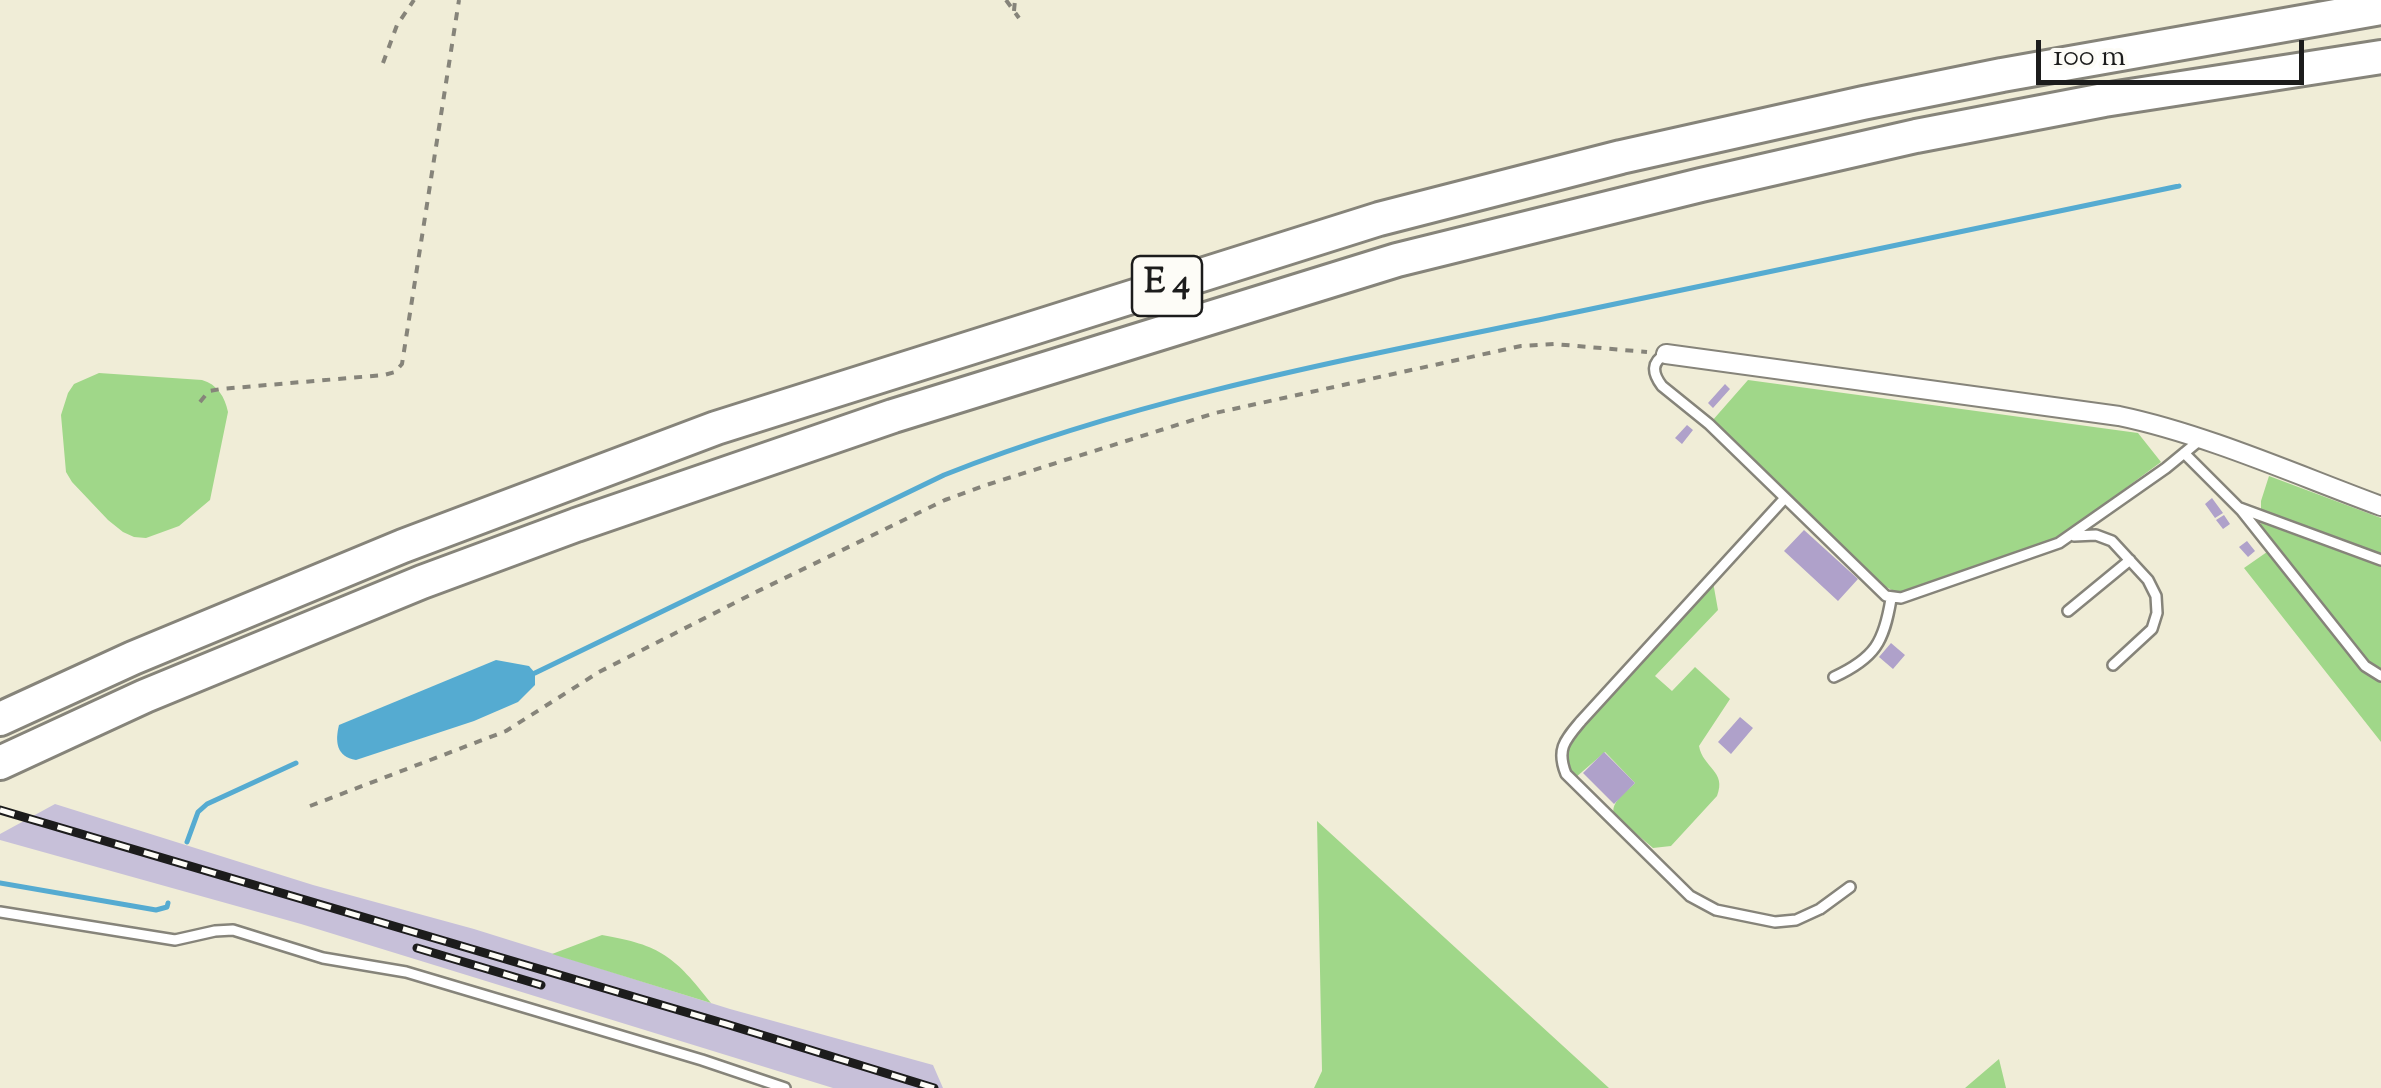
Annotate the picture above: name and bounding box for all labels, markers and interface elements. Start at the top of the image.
scale bar [2041,20,2308,82]
text: 100 m [2053,36,2126,79]
road number: E 4 [1132,256,1202,316]

